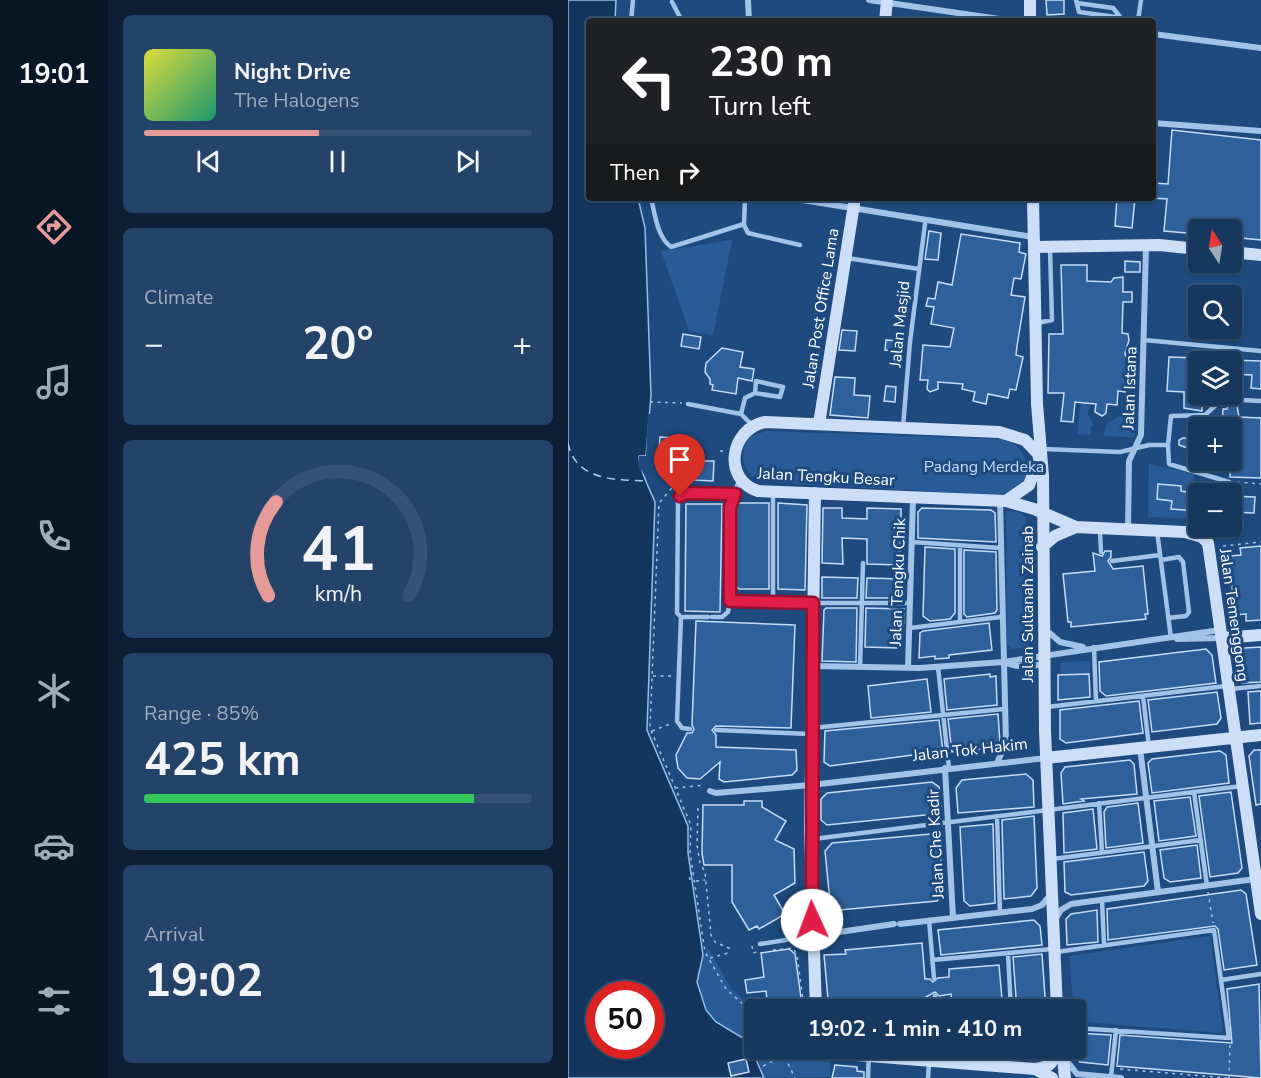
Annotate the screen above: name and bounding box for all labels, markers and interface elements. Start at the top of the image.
text: 230 m [709,34,833,91]
icon: left [610,42,688,120]
text: 19:01 [18,56,90,93]
text: Night Drive [234,57,351,87]
text: The Halogens [234,87,359,114]
text: Turn left [709,88,810,125]
icon: previous [192,145,225,178]
icon: pause [321,145,354,178]
icon: next [451,145,484,178]
icon: right [672,156,705,189]
text: Then [610,158,660,188]
icon: directions [33,206,75,248]
north arrow [1188,219,1242,273]
map controls [1188,219,1242,537]
street label: Jalan Post Office Lama [797,227,844,391]
street label: Jalan Masjid [884,280,915,369]
text: Climate [144,284,213,311]
button: search [1188,285,1242,339]
text: 20° [302,314,374,375]
text: − [144,322,164,367]
text: + [512,322,532,367]
street label: Jalan Istana [1118,346,1142,431]
button: layers [1188,351,1242,405]
icon: music [33,361,75,403]
button: + [1188,417,1242,471]
pin [654,434,705,496]
icon: arrive [663,443,696,476]
park label: Padang Merdeka [924,456,1044,478]
street label: Jalan Tengku Besar [756,462,896,492]
button: − [1188,483,1242,537]
text: 41 [301,507,375,592]
icon: phone [33,515,75,557]
street label: Jalan Tengku Chik [885,517,911,647]
street label: Jalan Sultanah Zainab [1017,526,1039,683]
street label: Jalan Temenggong [1214,546,1254,683]
text: km/h [314,579,362,609]
icon: climate [33,670,75,712]
text: Range · 85% [144,700,259,727]
text: 425 km [144,730,301,791]
street label: Jalan Tok Hakim [910,733,1029,767]
street label: Jalan Che Kadir [922,788,950,900]
icon: car [33,825,75,867]
position arrow [780,888,844,952]
text: Arrival [144,921,204,948]
text: 19:02 [144,951,263,1012]
icon: filters [33,980,75,1022]
speed limit sign: 50 [586,981,664,1059]
text: 19:02 · 1 min · 410 m [808,1014,1022,1044]

